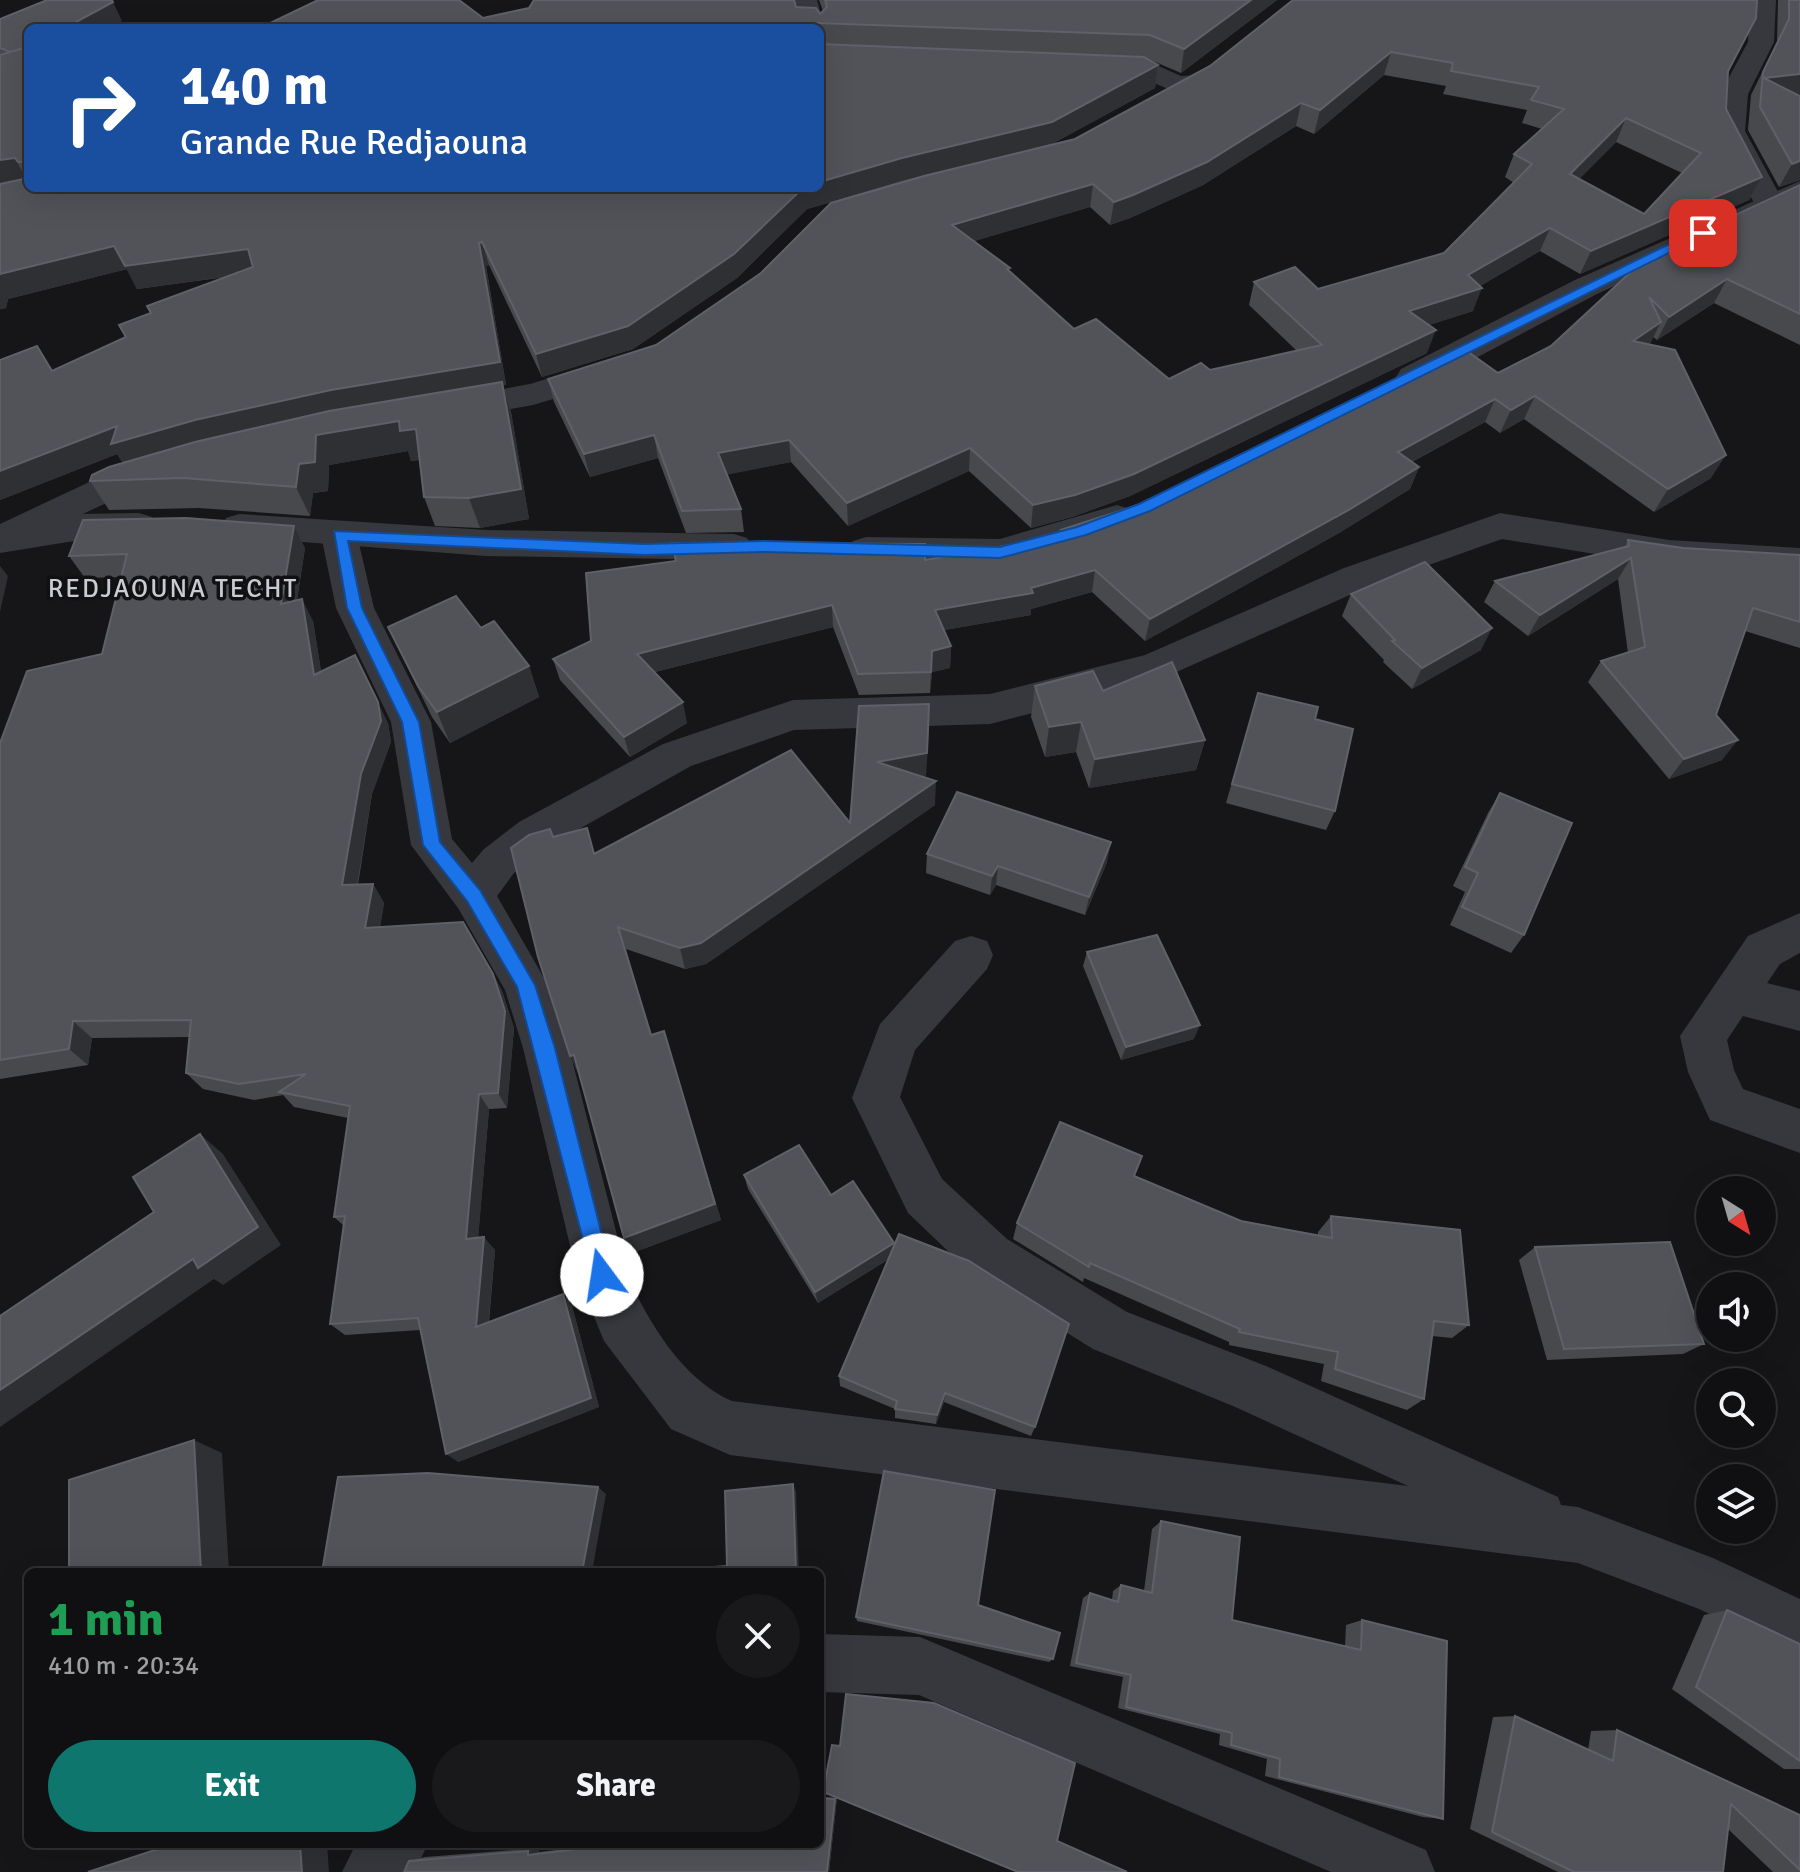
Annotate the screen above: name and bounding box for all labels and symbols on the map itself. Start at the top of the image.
pin [1669,199,1737,267]
district label: REDJAOUNA TECHT [48,573,298,605]
north arrow [1696,1176,1776,1256]
position arrow [560,1233,644,1317]

